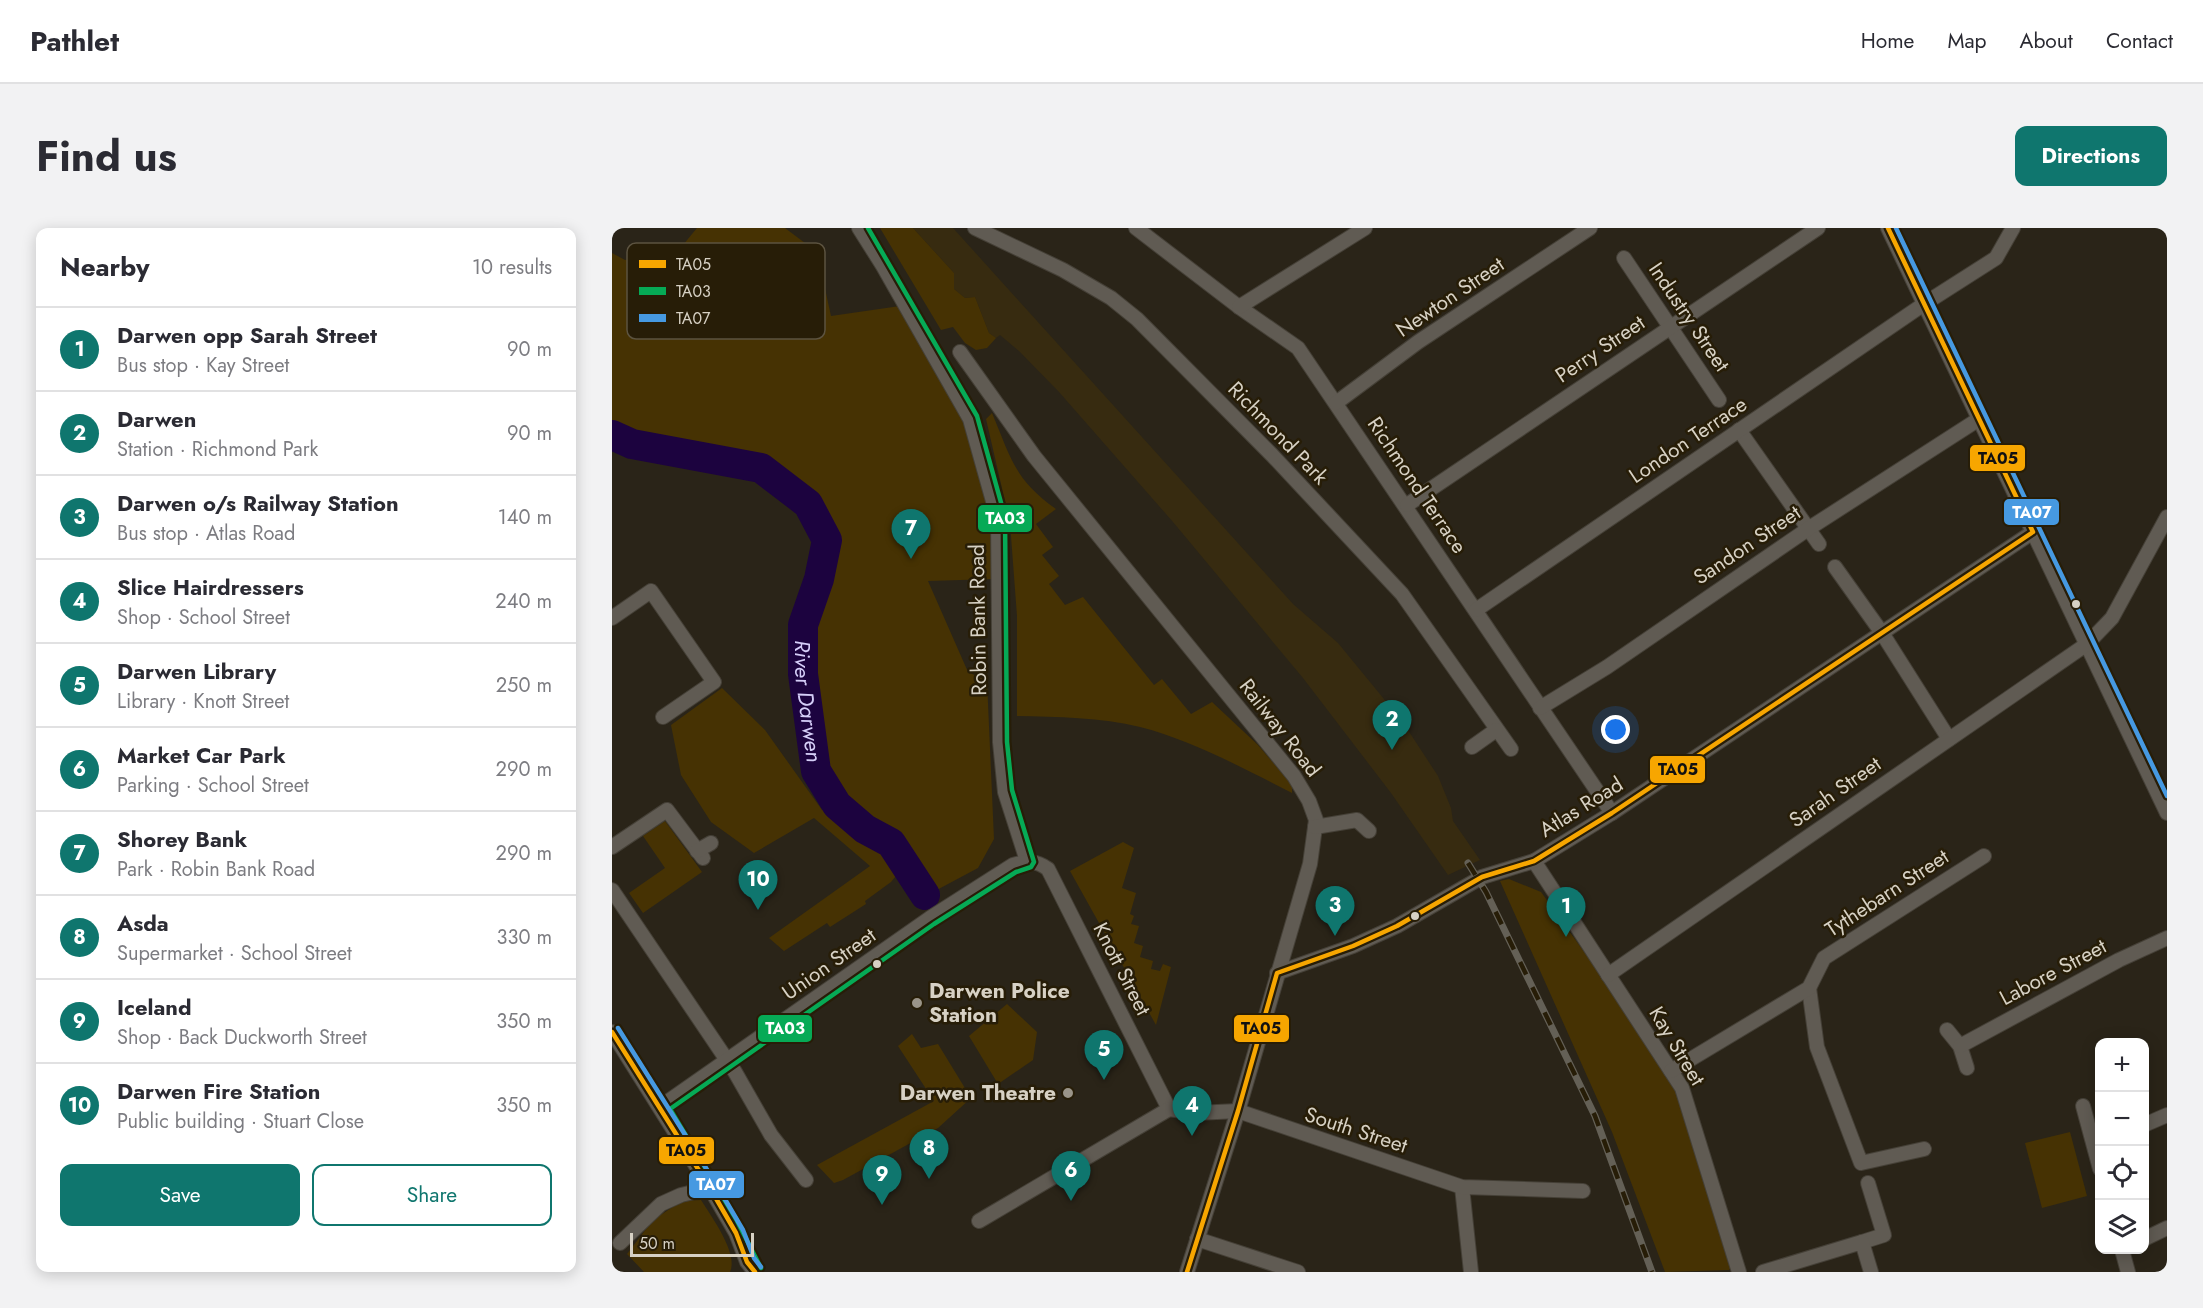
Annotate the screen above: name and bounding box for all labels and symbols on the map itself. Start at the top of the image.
legend [627,243,825,339]
street label: Newton Street [1390,250,1510,344]
text: TA05 [676,253,711,276]
street label: Industry Street [1641,256,1737,378]
text: TA03 [676,280,711,303]
text: TA07 [676,307,711,330]
street label: Perry Street [1549,308,1651,390]
street label: Richmond Park [1221,375,1335,492]
street label: London Terrace [1623,389,1753,491]
street label: Richmond Terrace [1360,411,1474,560]
line badge: TA05 [1969,444,2026,472]
text: TA05 [1978,447,2018,470]
street label: Sandon Street [1687,498,1807,592]
line badge: TA07 [2003,498,2060,526]
text: TA07 [2012,501,2052,524]
line badge: TA03 [977,504,1033,533]
text: TA03 [985,507,1025,530]
pin: 7 [892,510,930,559]
street label: Robin Bank Road [962,544,994,696]
unlabelled marker [2070,598,2082,610]
water label: River Darwen [787,640,831,764]
street label: Railway Road [1232,673,1328,783]
pin: 2 [1372,700,1412,750]
your location [1601,715,1630,744]
street label: Sarah Street [1783,749,1887,835]
line badge: TA05 [1649,755,1706,784]
text: TA05 [1658,758,1698,781]
street label: Atlas Road [1533,769,1629,845]
street label: Tythebarn Street [1819,842,1955,944]
pin: 10 [738,860,778,910]
pin: 3 [1316,886,1354,936]
pin: 1 [1546,888,1586,937]
unlabelled marker [1409,910,1421,922]
street label: Knott Street [1086,917,1158,1021]
street label: Union Street [776,921,882,1007]
street label: Labore Street [1994,931,2112,1013]
unlabelled marker [871,958,883,970]
place label: Darwen Police Station [929,976,1070,1030]
marker: Darwen Police Station [910,996,924,1010]
street label: Kay Street [1642,1001,1712,1091]
line badge: TA03 [757,1014,813,1043]
line badge: TA05 [1233,1014,1290,1043]
text: TA03 [765,1017,805,1040]
text: TA05 [1241,1017,1281,1040]
pin: 5 [1084,1030,1124,1080]
place label: Darwen Theatre [900,1078,1056,1108]
marker: Darwen Theatre [1061,1086,1075,1100]
pin: 4 [1172,1086,1212,1136]
street label: South Street [1301,1099,1411,1161]
pin: 8 [910,1130,948,1179]
line badge: TA05 [658,1136,715,1165]
text: TA05 [666,1139,706,1162]
pin: 6 [1052,1152,1090,1201]
pin: 9 [862,1156,902,1205]
line badge: TA07 [688,1170,745,1199]
text: TA07 [696,1173,736,1196]
scale bar [630,1230,754,1258]

